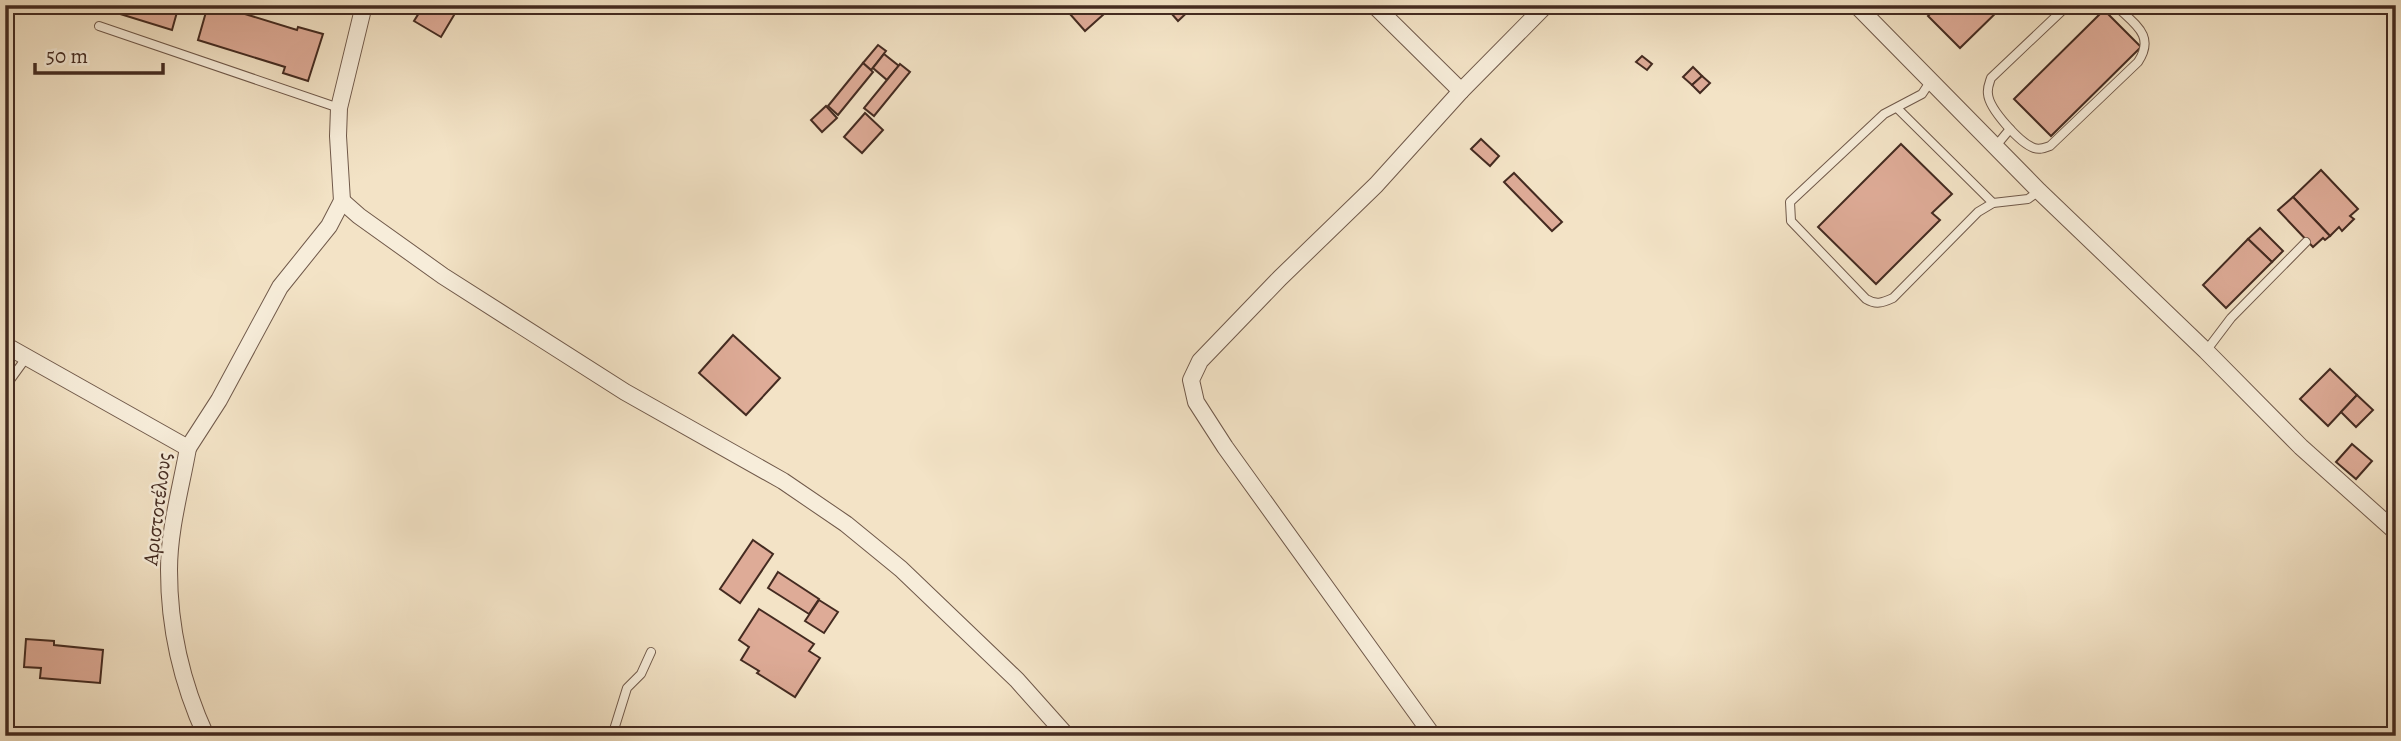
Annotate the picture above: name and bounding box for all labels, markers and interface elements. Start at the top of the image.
scale bar [35,32,163,76]
text: 50 m [46,42,88,70]
street label: Αριστοτέλους [136,451,178,568]

